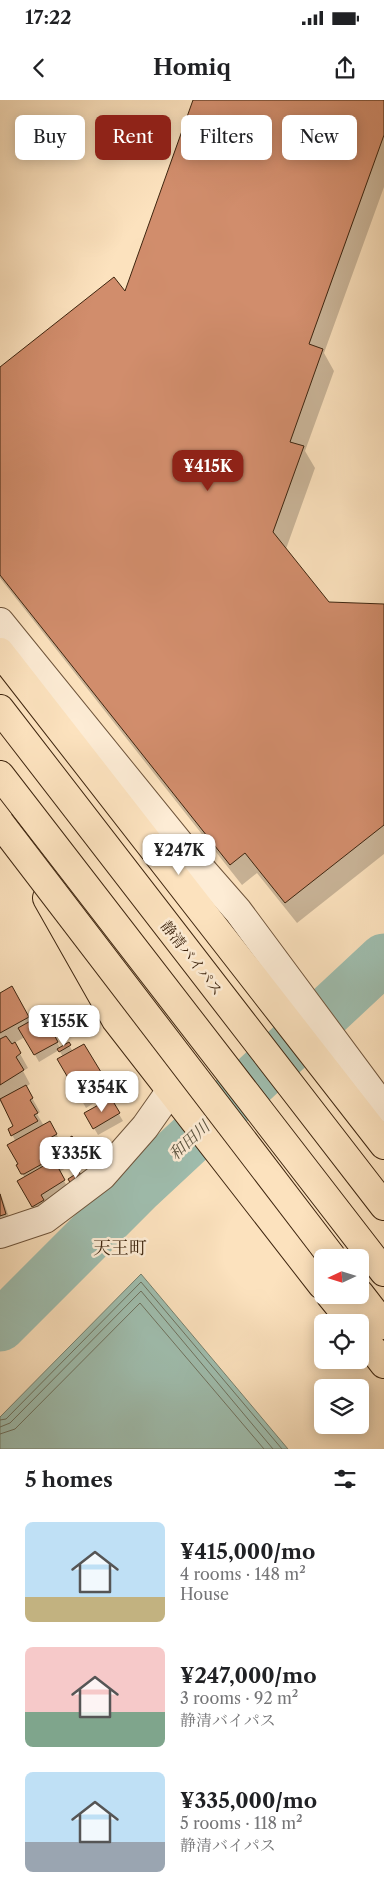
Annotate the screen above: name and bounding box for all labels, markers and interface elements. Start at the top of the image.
text: 17:22 [25,6,72,29]
icon: back [25,54,53,82]
text: Homiq [153,54,231,81]
icon: share [331,54,359,82]
chip: Buy [15,115,85,160]
chip: Rent [95,115,171,160]
chip: Filters [181,115,272,160]
chip: New [282,115,357,160]
pin: ¥415K [173,450,243,492]
text: ¥415K [183,456,233,476]
pin: ¥247K [144,834,214,876]
text: ¥247K [153,840,205,860]
street label: 静清バイパス [157,917,227,999]
pin: ¥155K [29,1004,99,1047]
text: ¥155K [40,1011,88,1031]
pin: ¥354K [67,1070,137,1113]
text: ¥354K [76,1077,128,1097]
water label: 和田川 [165,1115,215,1164]
pin: ¥335K [41,1136,111,1179]
text: ¥335K [51,1143,101,1163]
district label: 天王町 [93,1237,147,1259]
north arrow [314,1249,369,1304]
map controls [314,1249,369,1434]
button: locate [314,1314,369,1369]
button: layers [314,1379,369,1434]
icon: filters [331,1465,359,1493]
text: 5 homes [25,1467,113,1492]
text: ¥415,000/mo [180,1539,315,1564]
icon: home [65,1542,125,1602]
text: 4 rooms · 148 m² [180,1564,306,1584]
text: House [180,1584,229,1604]
text: ¥247,000/mo [180,1663,316,1688]
icon: home [65,1667,125,1727]
text: 3 rooms · 92 m² [180,1688,298,1708]
text: 静清バイパス [180,1710,276,1730]
text: ¥335,000/mo [180,1788,317,1813]
icon: home [65,1792,125,1852]
text: 5 rooms · 118 m² [180,1813,303,1833]
text: 静清バイパス [180,1835,276,1855]

